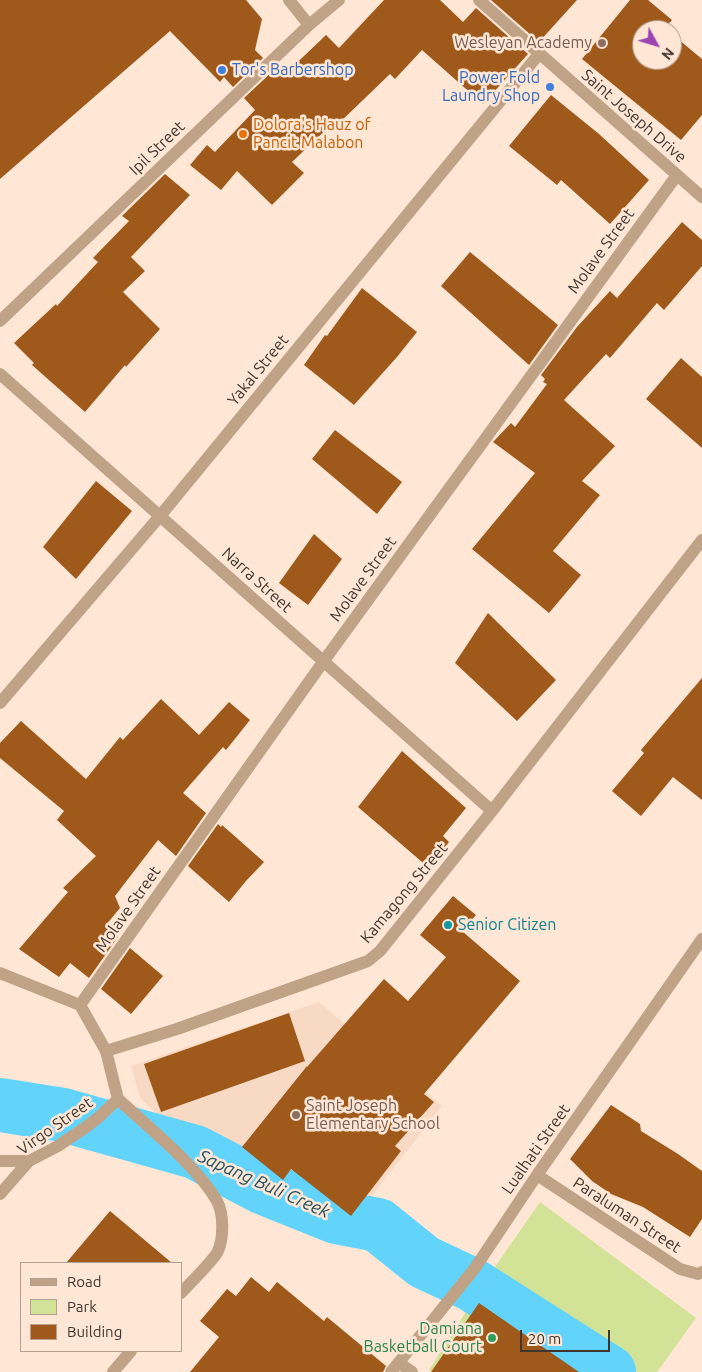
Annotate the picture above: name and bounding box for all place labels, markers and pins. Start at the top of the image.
place label: Wesleyan Academy [454,33,592,53]
marker: Wesleyan Academy [596,37,608,49]
place label: Tor's Barbershop [232,60,354,80]
marker: Tor's Barbershop [216,64,228,76]
place label: Power Fold Laundry Shop [442,68,540,106]
marker: Power Fold Laundry Shop [544,81,556,93]
place label: Dolora's Hauz of Pancit Malabon [253,115,371,153]
marker: Dolora's Hauz of Pancit Malabon [237,128,249,140]
place label: Senior Citizen [458,915,556,935]
marker: Senior Citizen [442,919,454,931]
place label: Saint Joseph Elementary School [306,1096,440,1134]
marker: Saint Joseph Elementary School [290,1109,302,1121]
place label: Damiana Basketball Court [363,1319,482,1357]
marker: Damiana Basketball Court [486,1332,498,1344]

